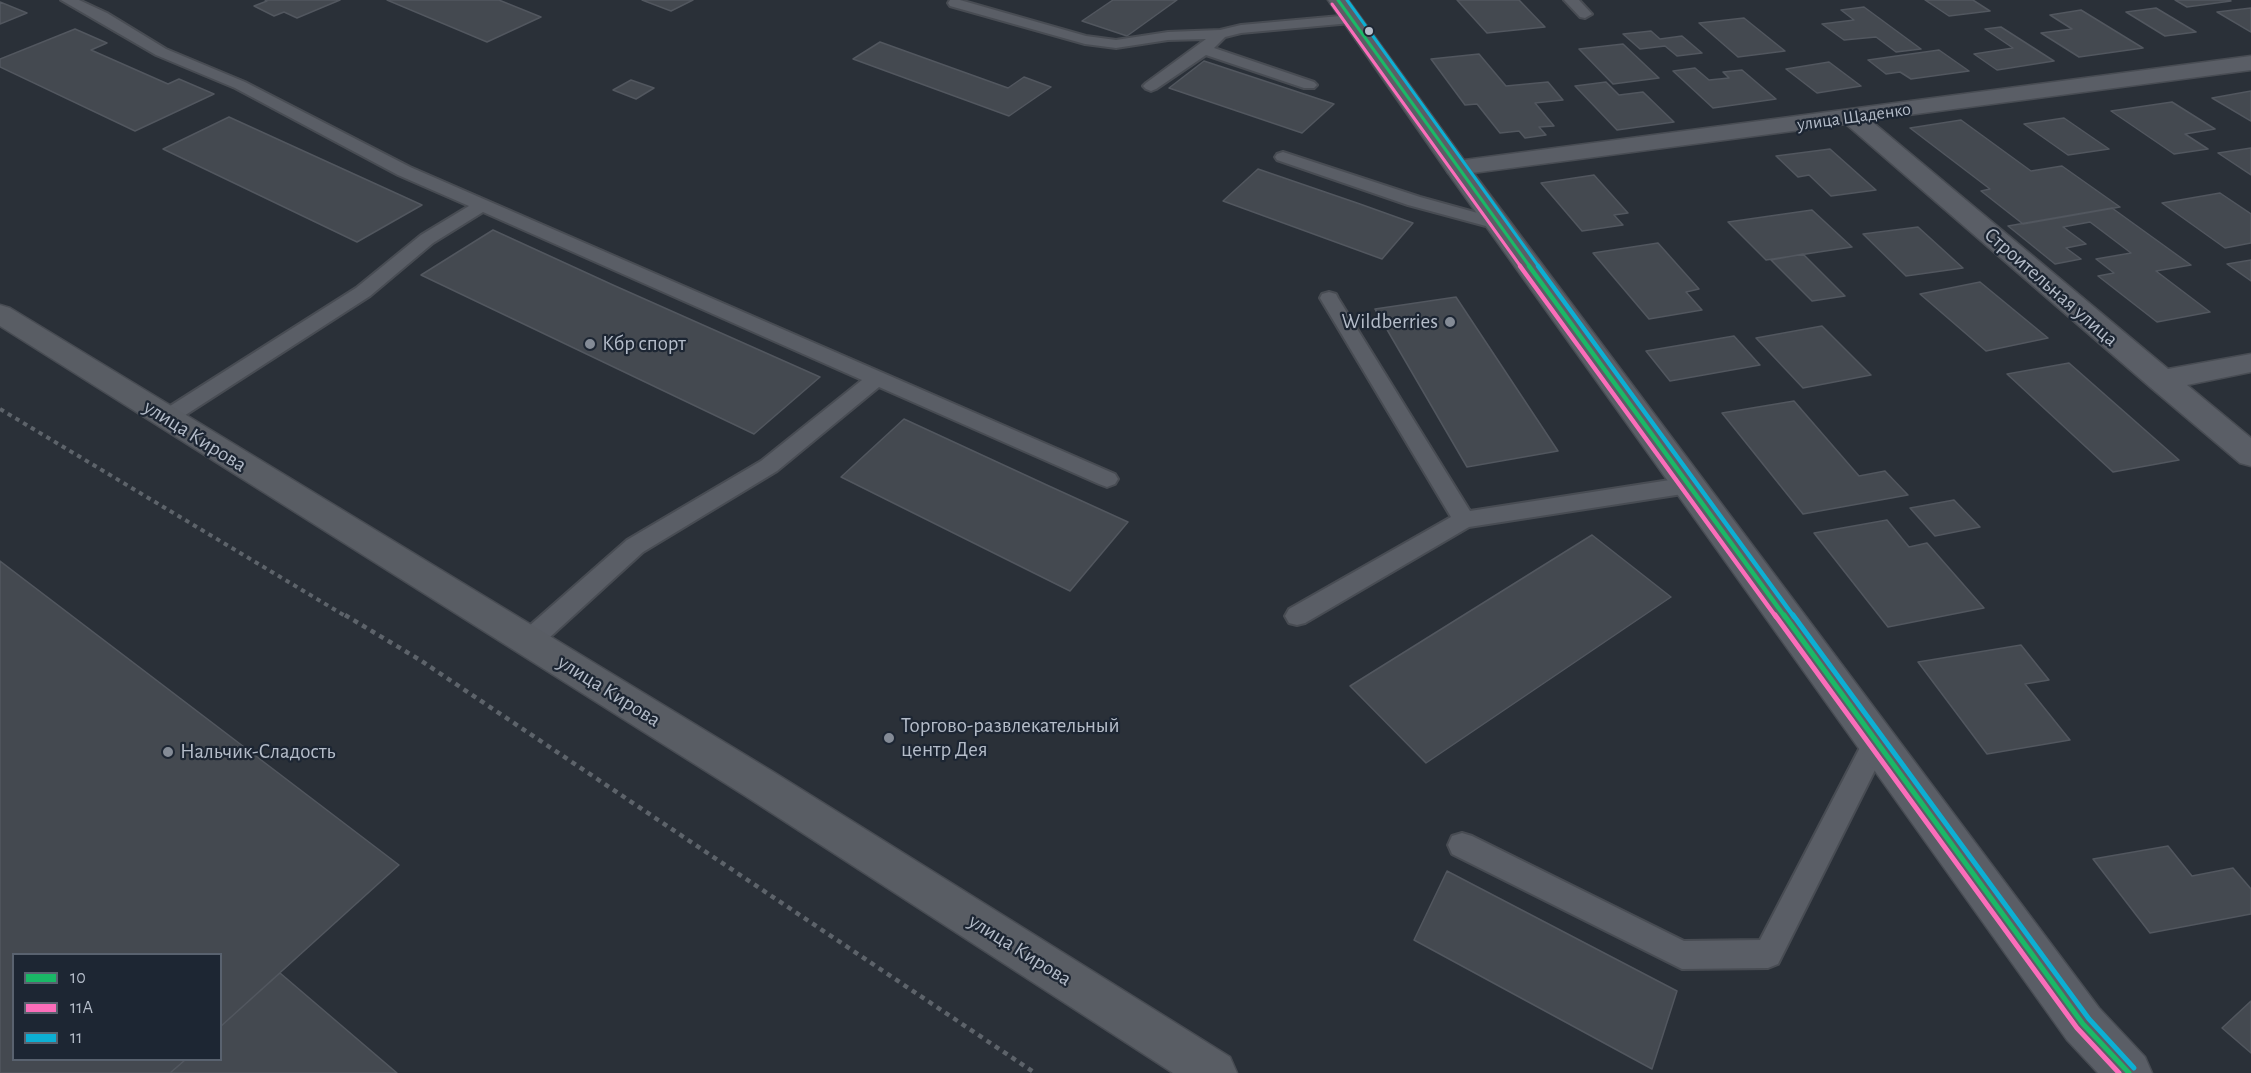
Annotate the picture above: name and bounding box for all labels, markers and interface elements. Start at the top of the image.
unlabelled marker [1363,25,1375,37]
street label: улица Щаденко [1796,98,1912,136]
street label: Строительная улица [1979,222,2123,352]
place label: Wildberries [1342,309,1438,335]
marker: Wildberries [1443,315,1457,329]
place label: Кбр спорт [602,331,686,357]
marker: Кбр спорт [583,337,597,351]
street label: улица Кирова [139,394,251,478]
street label: улица Кирова [553,649,665,733]
place label: Торгово-развлекательный центр Дея [901,713,1120,763]
marker: Торгово-развлекательный центр Дея [882,731,896,745]
place label: Нальчик-Сладость [180,739,335,765]
marker: Нальчик-Сладость [161,745,175,759]
street label: улица Кирова [964,908,1076,992]
legend [12,953,222,1061]
text: 10 [70,969,86,987]
text: 11А [70,999,93,1017]
text: 11 [70,1029,82,1047]

